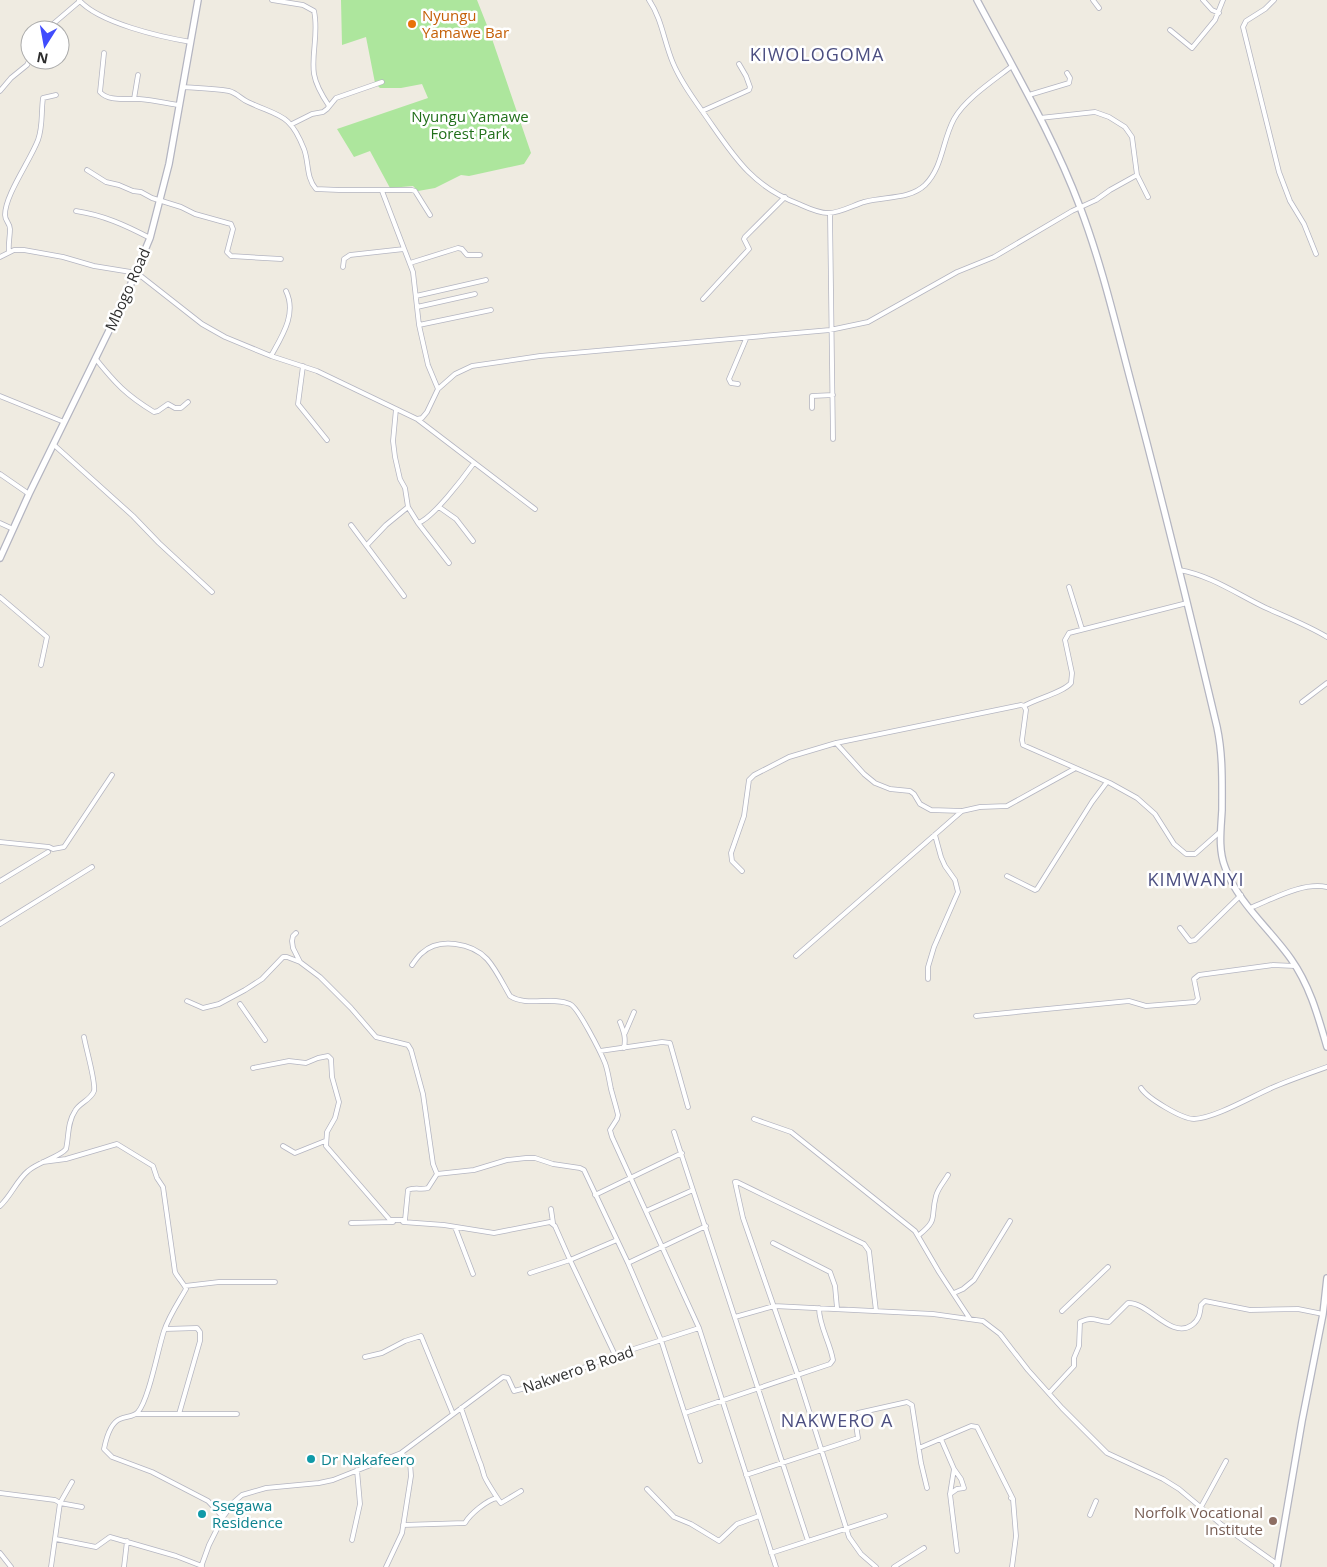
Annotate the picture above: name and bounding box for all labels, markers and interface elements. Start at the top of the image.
place label: Nyungu Yamawe Bar [422,5,509,42]
marker: Nyungu Yamawe Bar [406,18,418,30]
north arrow [20,20,70,70]
district label: KIWOLOGOMA [750,42,884,66]
text: N [35,48,50,69]
park label: Nyungu Yamawe Forest Park [411,106,529,143]
street label: Mbogo Road [100,244,154,334]
district label: KIMWANYI [1148,867,1244,891]
street label: Nakwero B Road [520,1341,636,1397]
district label: NAKWERO A [781,1408,893,1432]
place label: Dr Nakafeero [321,1449,415,1469]
marker: Dr Nakafeero [305,1453,317,1465]
place label: Ssegawa Residence [212,1495,283,1532]
place label: Norfolk Vocational Institute [1134,1502,1263,1539]
marker: Ssegawa Residence [196,1508,208,1520]
marker: Norfolk Vocational Institute [1267,1515,1279,1527]

